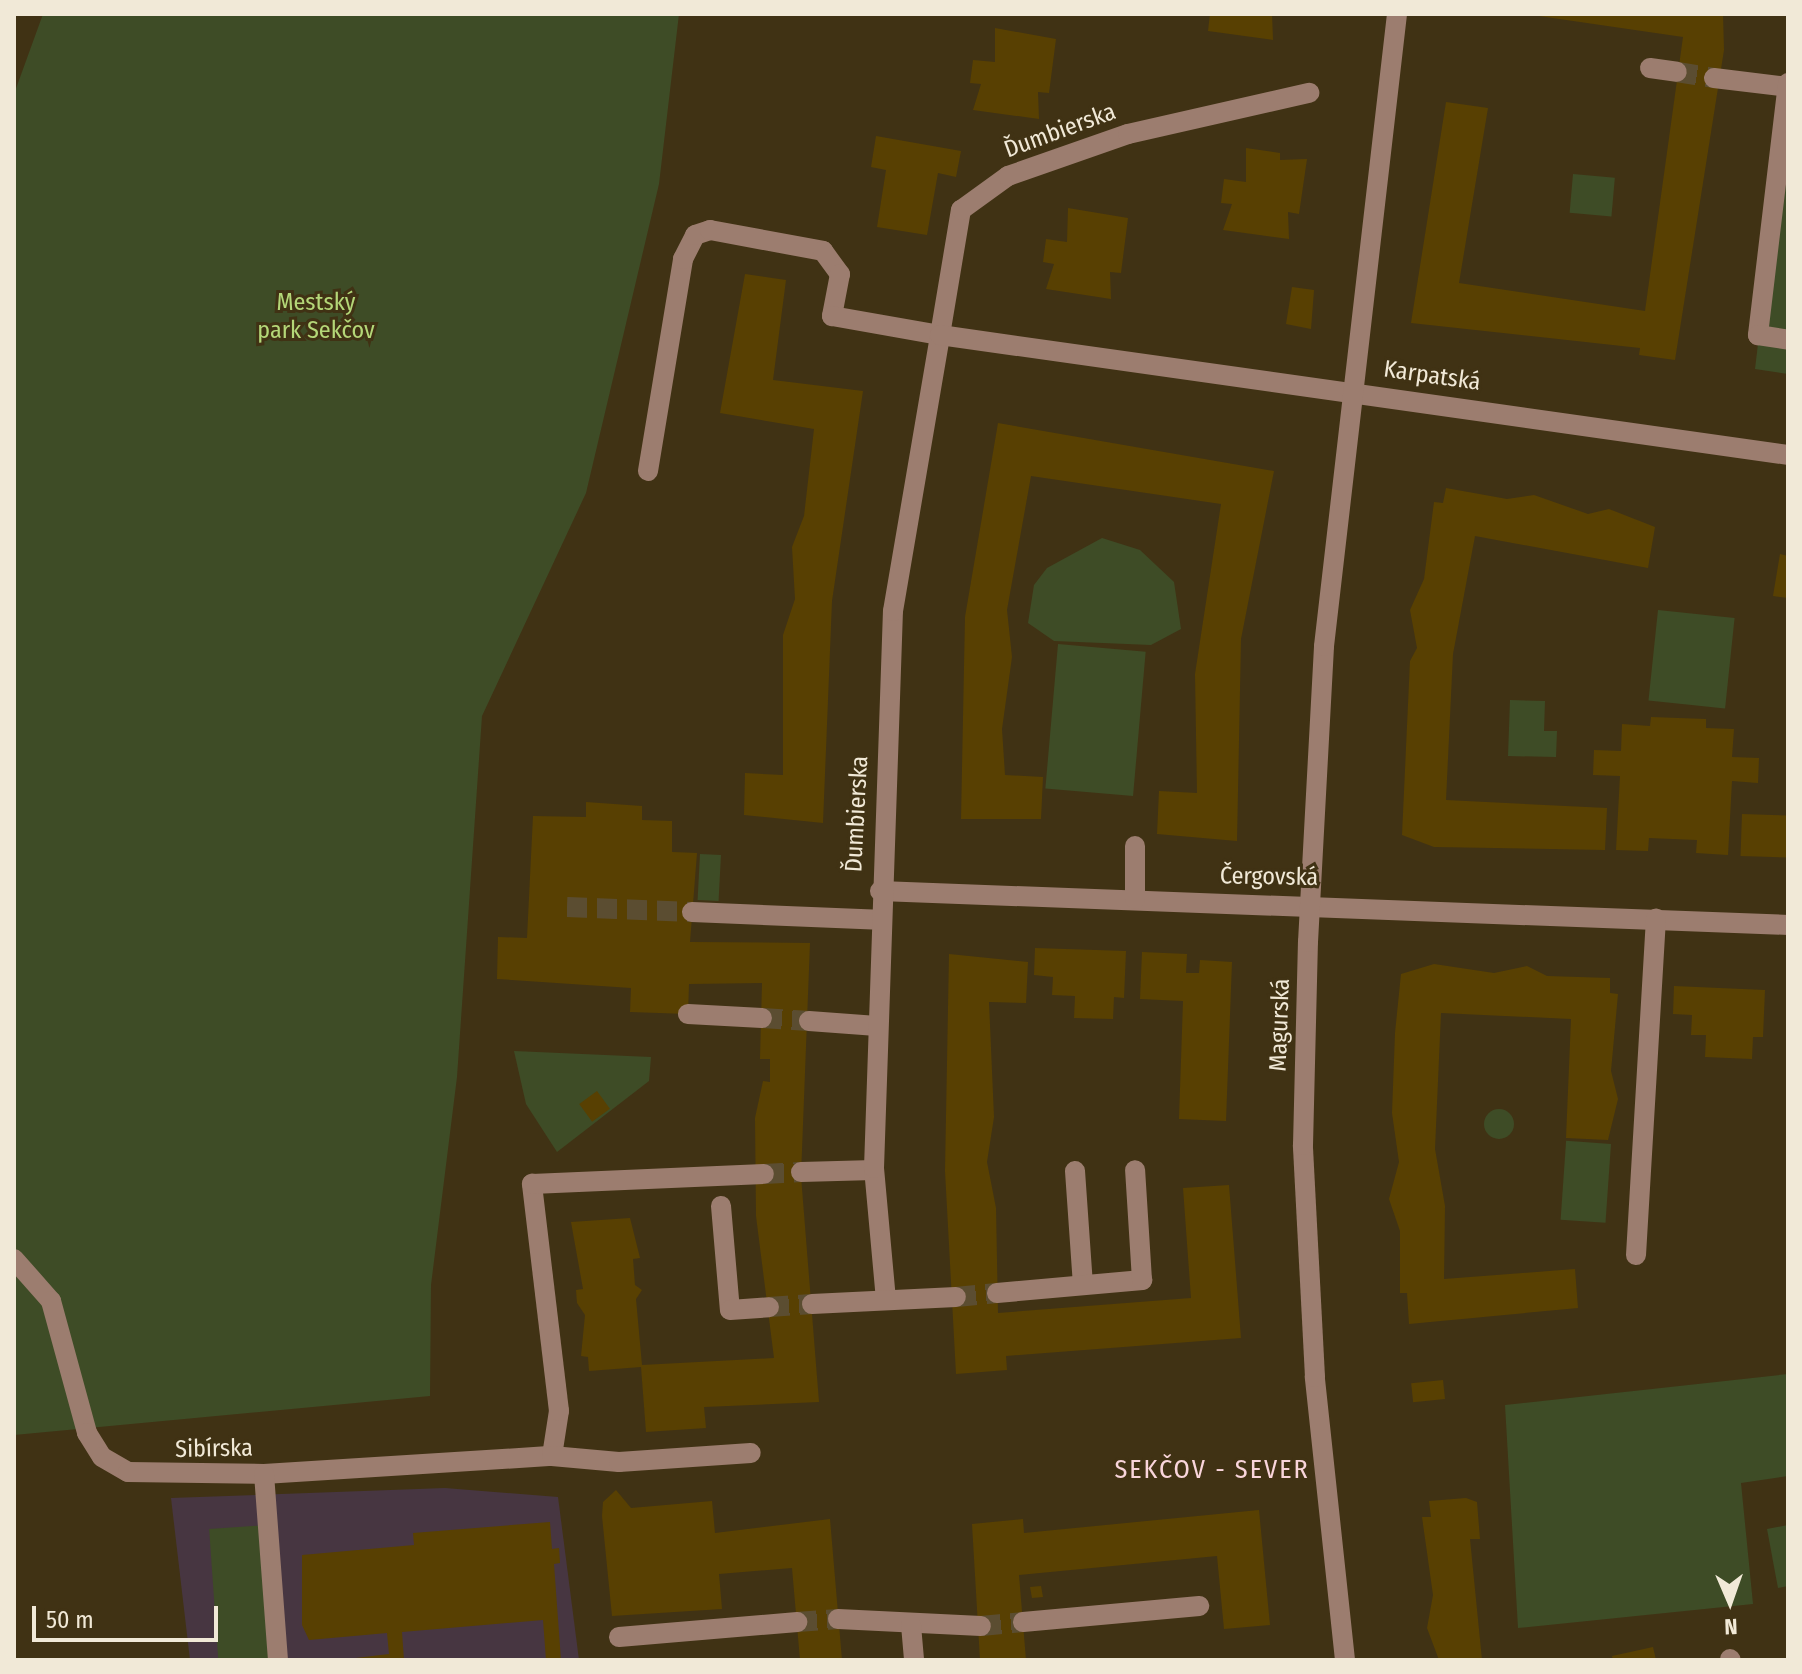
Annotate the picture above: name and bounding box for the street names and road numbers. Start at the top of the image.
street label: Ďumbierska [1000,98,1120,164]
street label: Karpatská [1382,355,1482,397]
street label: Ďumbierska [840,755,874,873]
street label: Čergovská [1220,862,1318,892]
street label: Magurská [1264,978,1296,1072]
street label: Sibírska [175,1434,253,1464]

